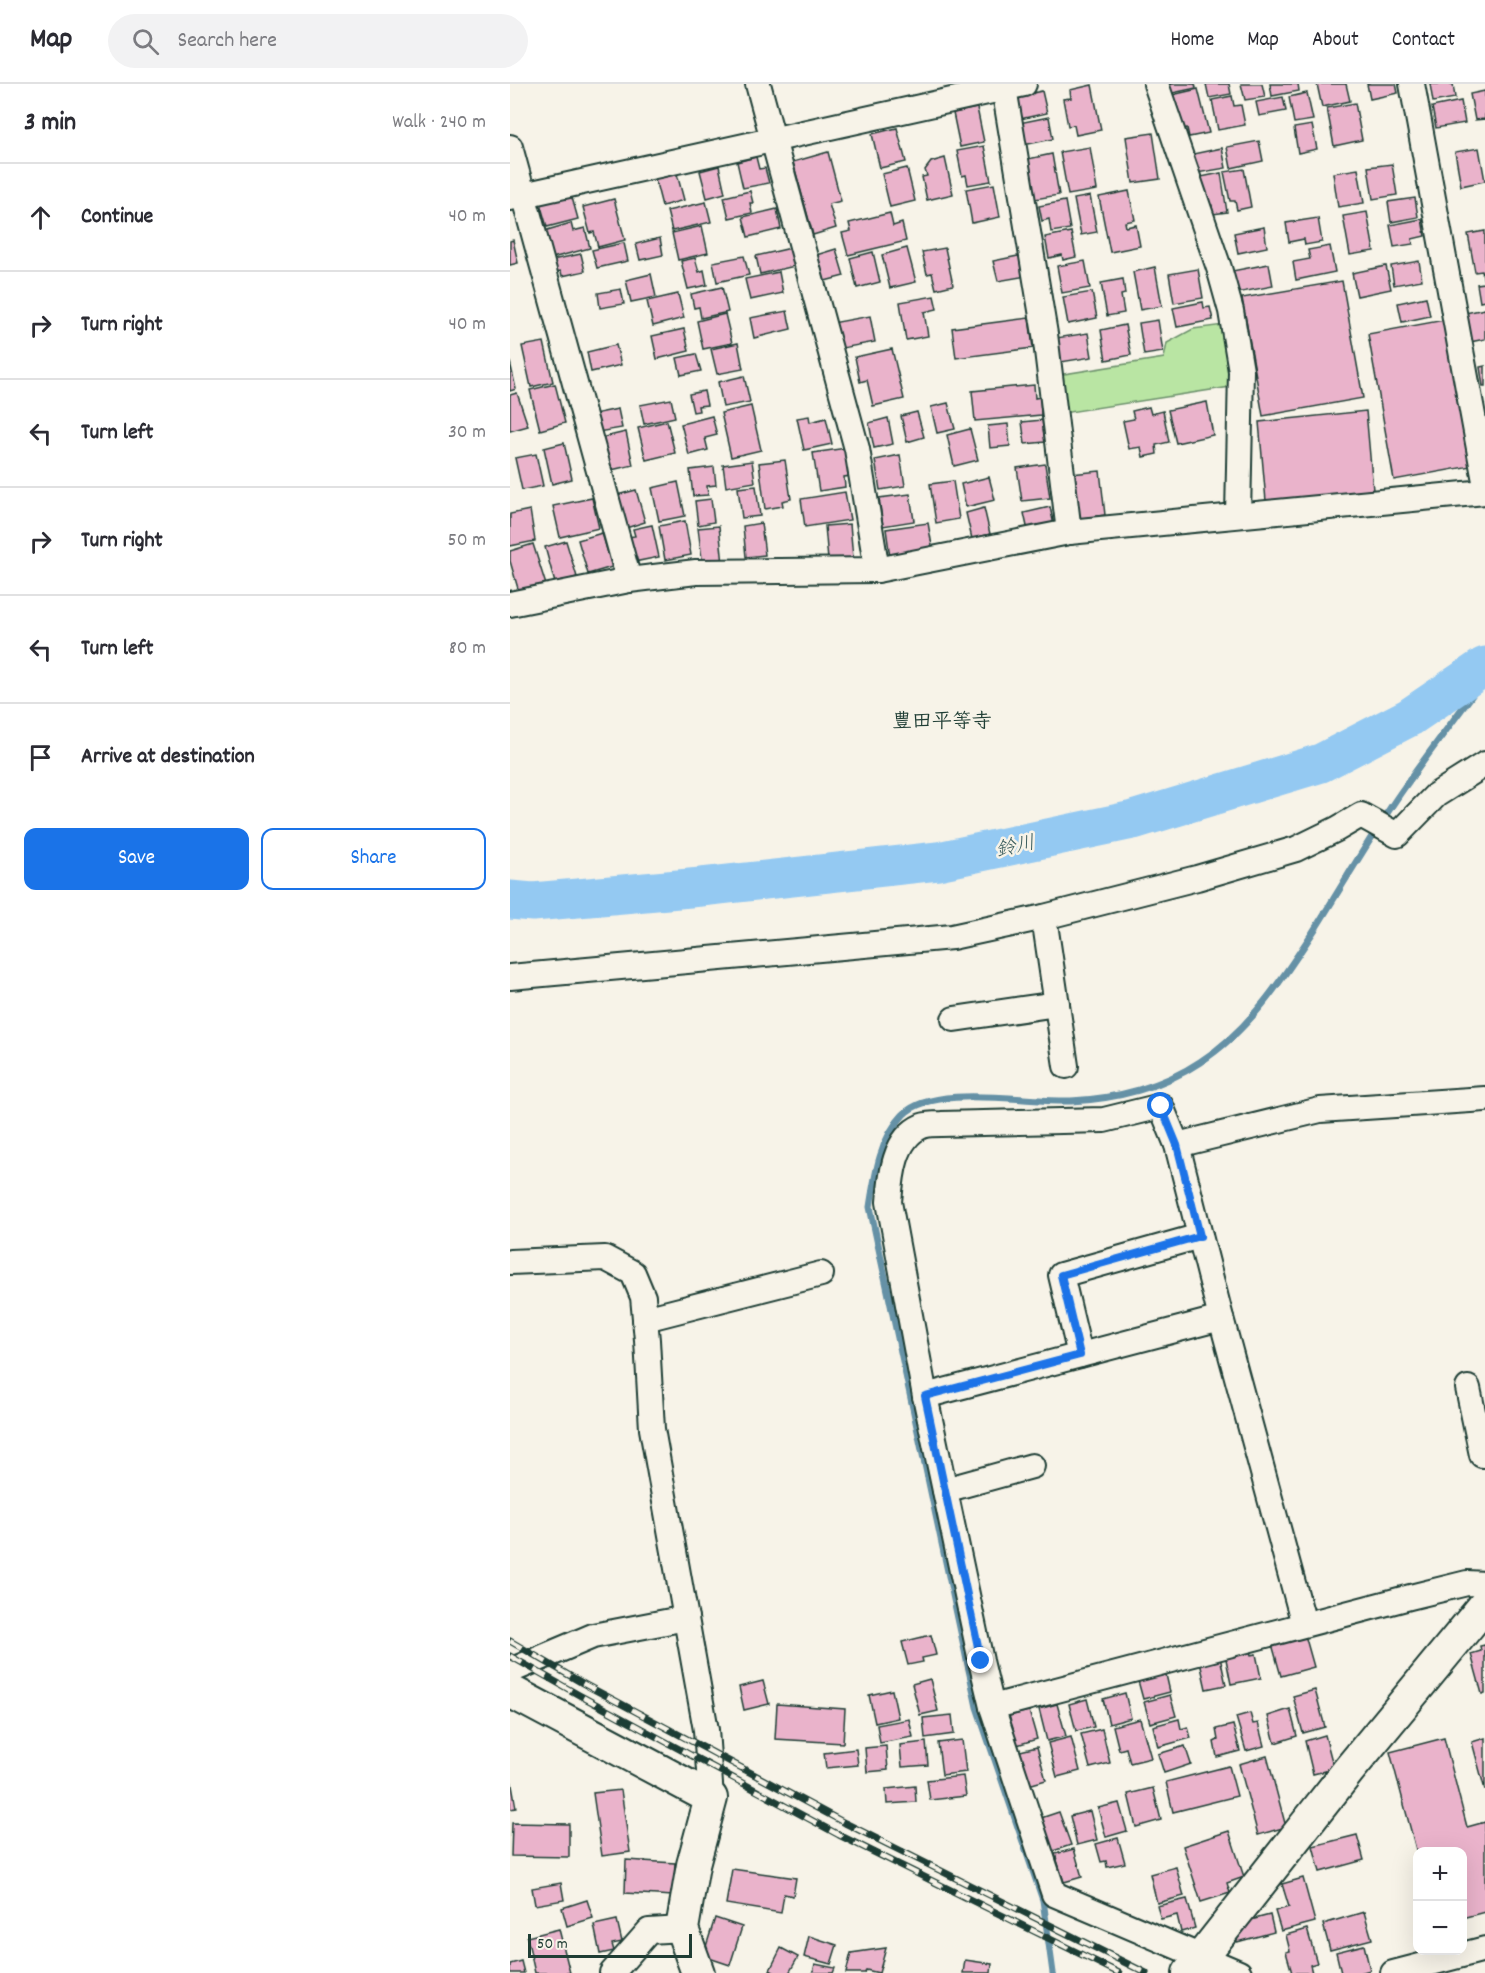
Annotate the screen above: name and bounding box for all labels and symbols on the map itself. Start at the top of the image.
district label: 豊田平等寺 [892,709,992,737]
water label: 鈴川 [993,830,1038,866]
route start [1147,1092,1173,1118]
route end [967,1647,993,1673]
scale bar [528,1931,692,1958]

